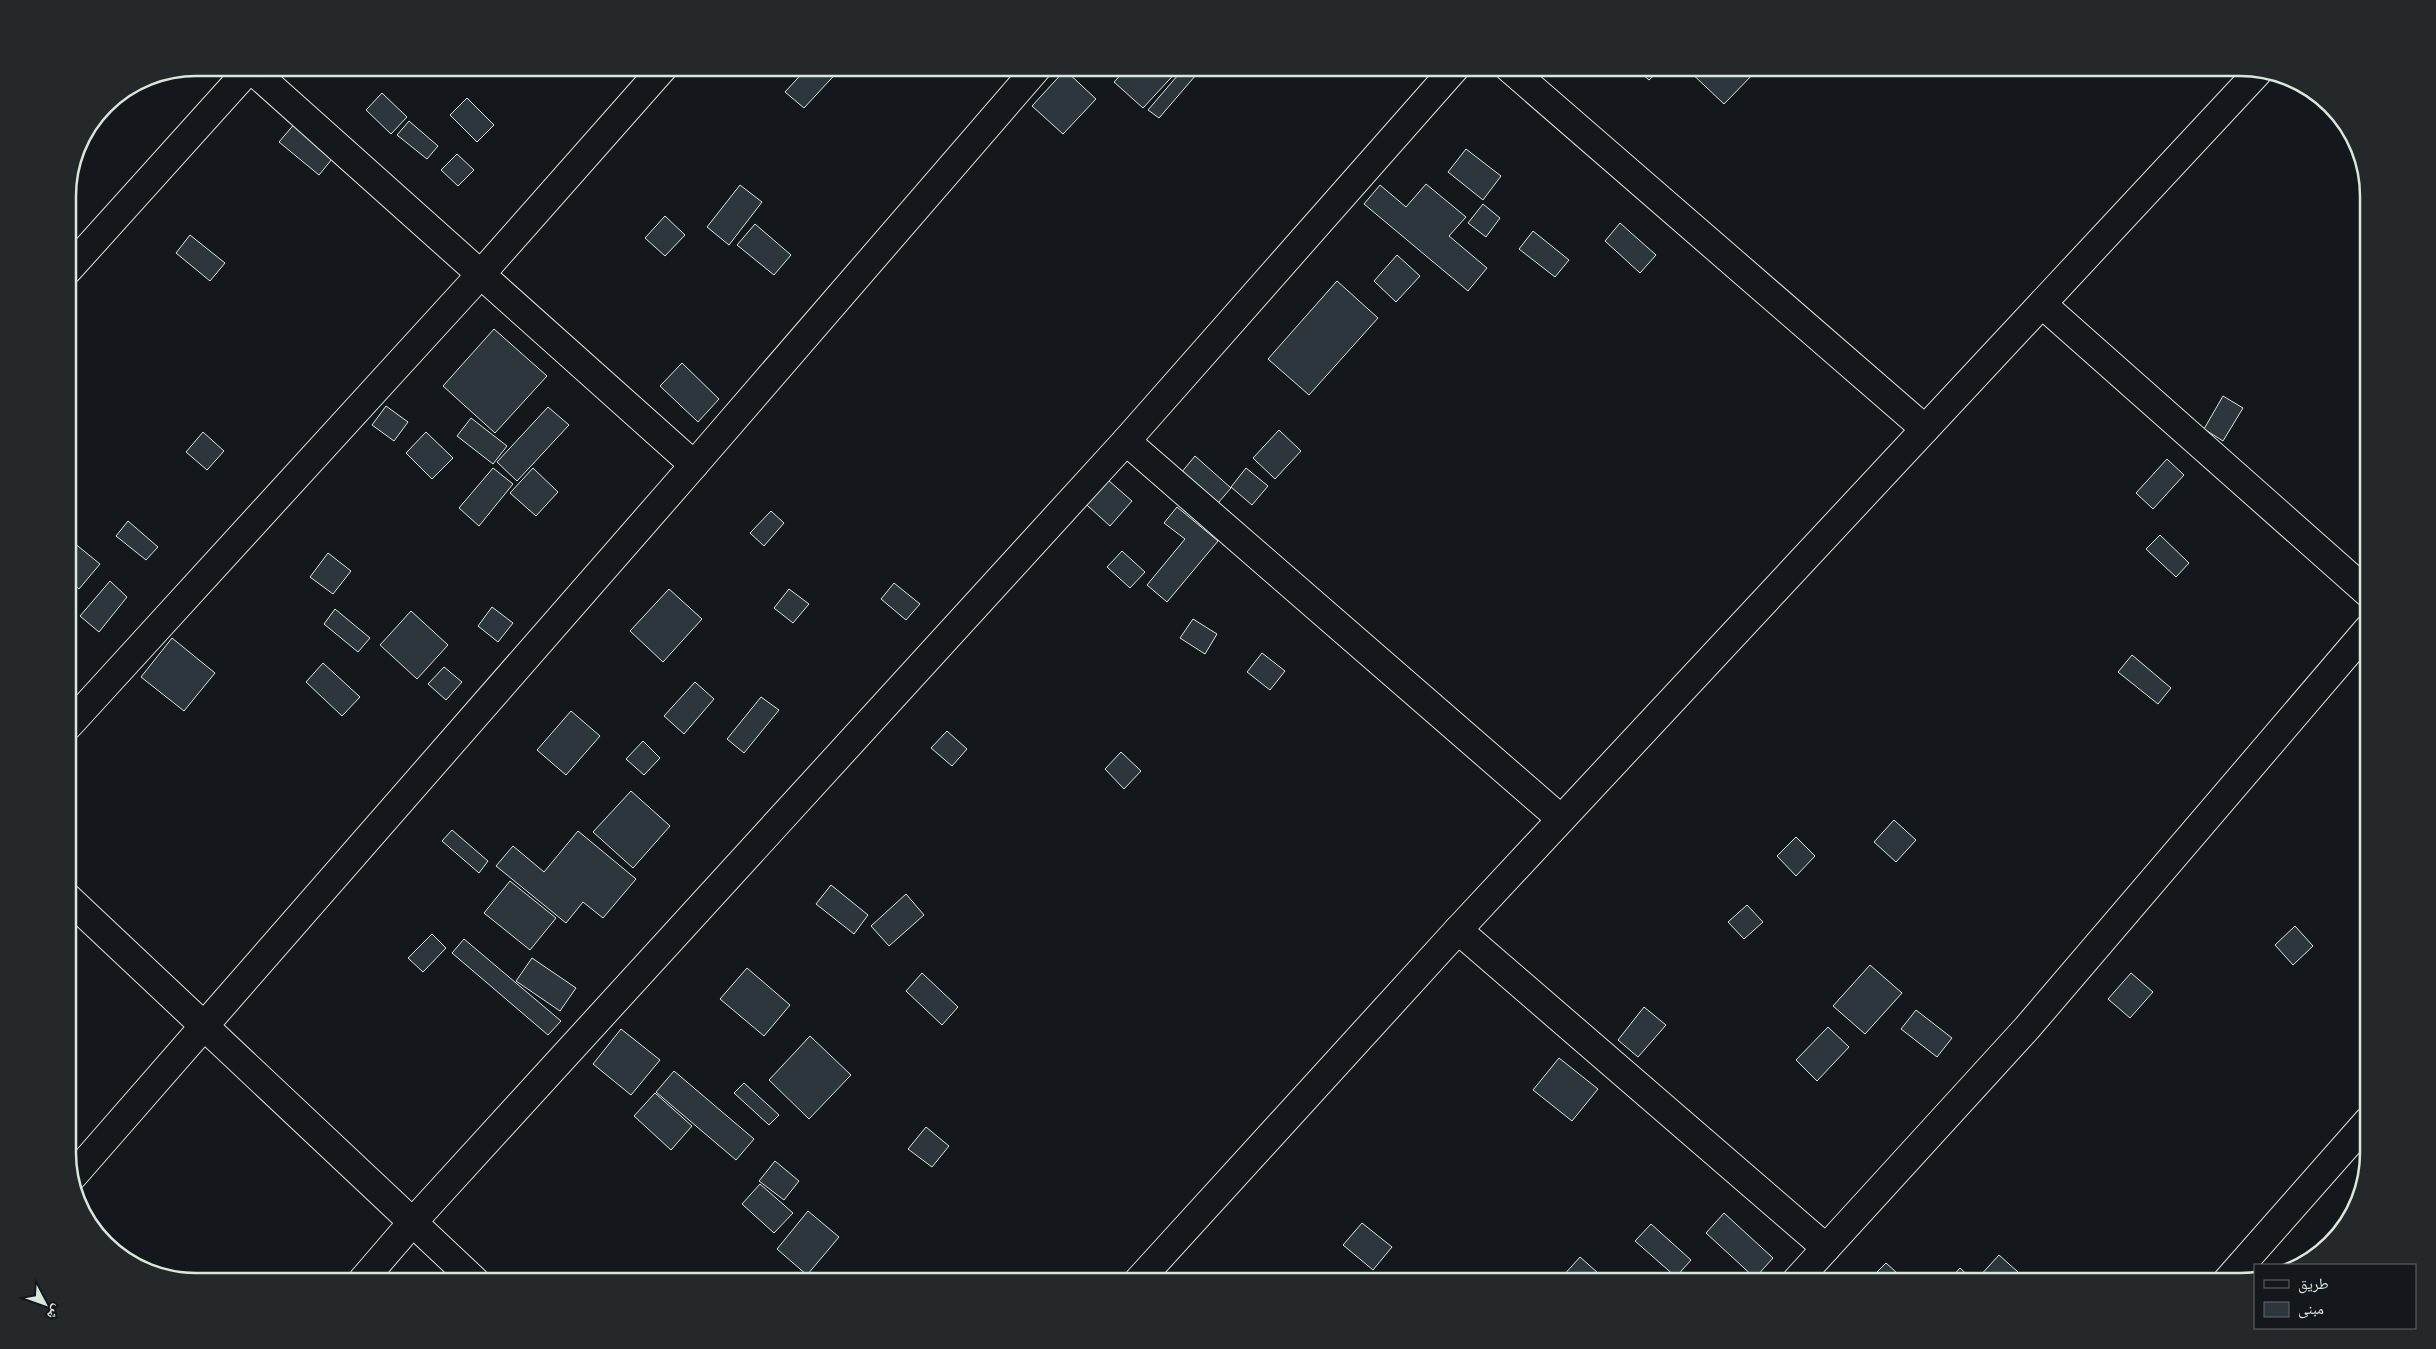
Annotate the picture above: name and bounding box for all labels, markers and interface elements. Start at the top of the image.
legend [2254,1264,2416,1329]
text: طريق [2298,1275,2329,1294]
north arrow [20,1279,70,1329]
text: مبنى [2298,1300,2324,1319]
text: ش [43,1301,66,1323]

